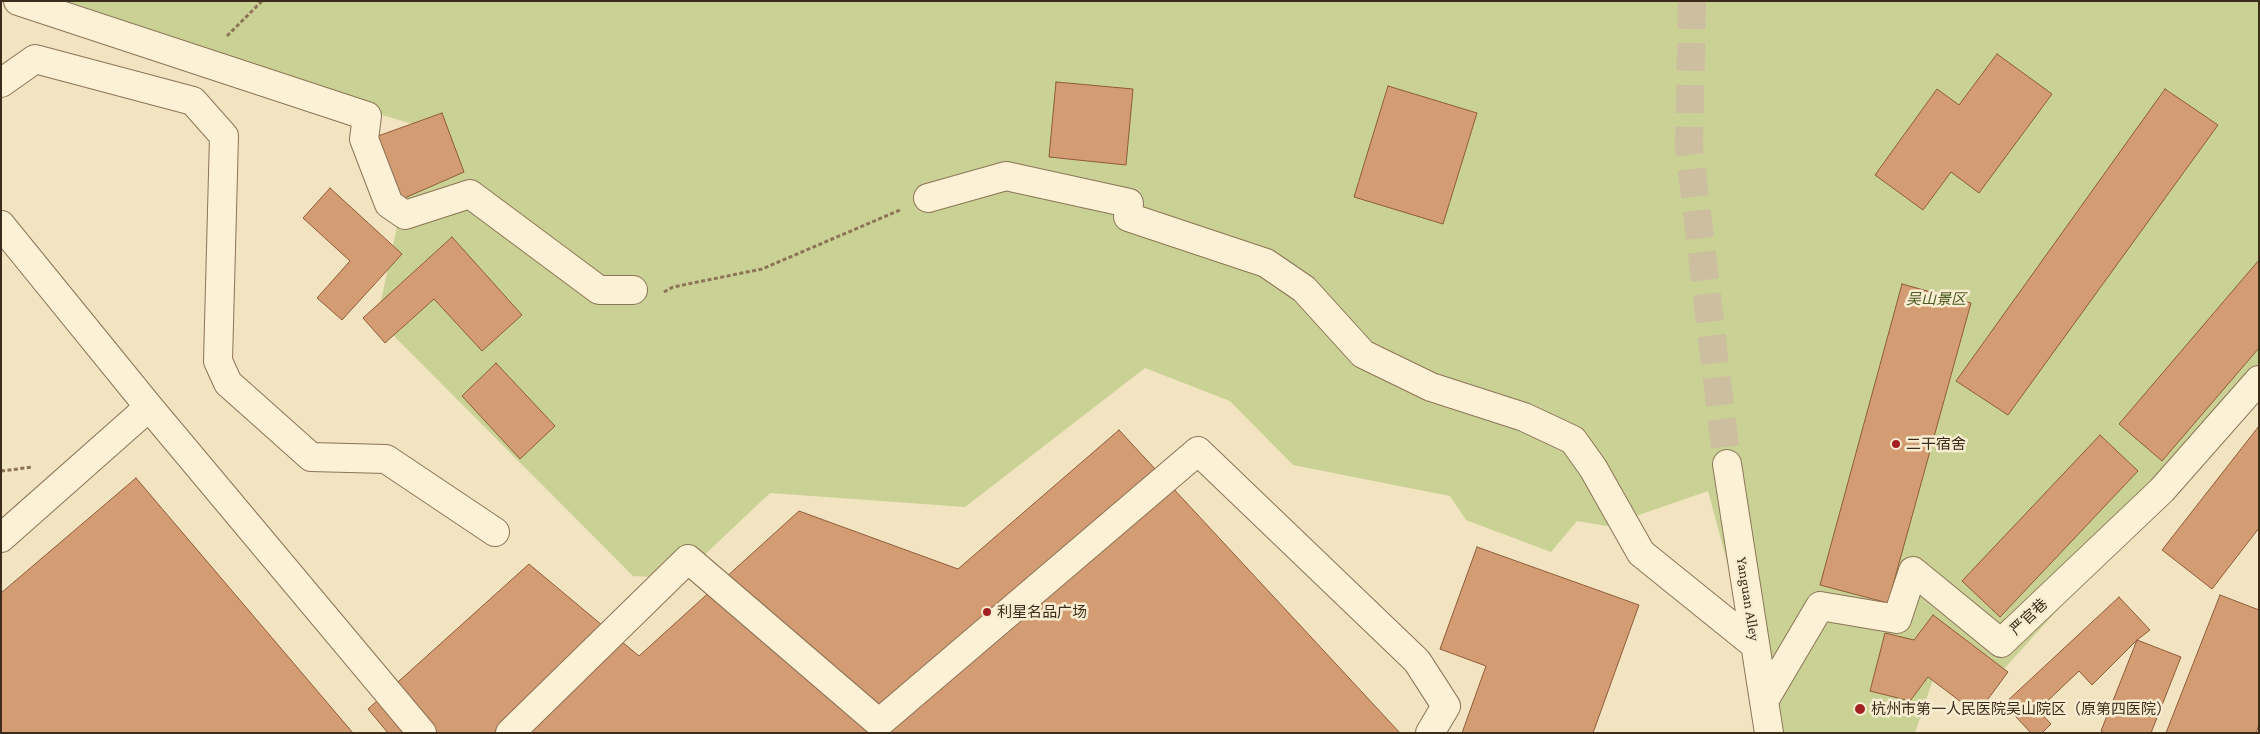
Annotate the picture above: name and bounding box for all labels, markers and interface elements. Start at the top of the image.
park label: 吴山景区 [1906,290,1966,308]
place label: 二干宿舍 [1906,435,1966,453]
marker: 二干宿舍 [1890,438,1902,450]
street label: Yanguan Alley [1732,556,1764,642]
street label: 严官巷 [2006,595,2052,639]
place label: 利星名品广场 [997,603,1087,621]
marker: 利星名品广场 [981,606,993,618]
place label: 杭州市第一人民医院吴山院区（原第四医院） [1871,700,2171,718]
marker: 杭州市第一人民医院吴山院区（原第四医院） [1853,702,1867,716]

